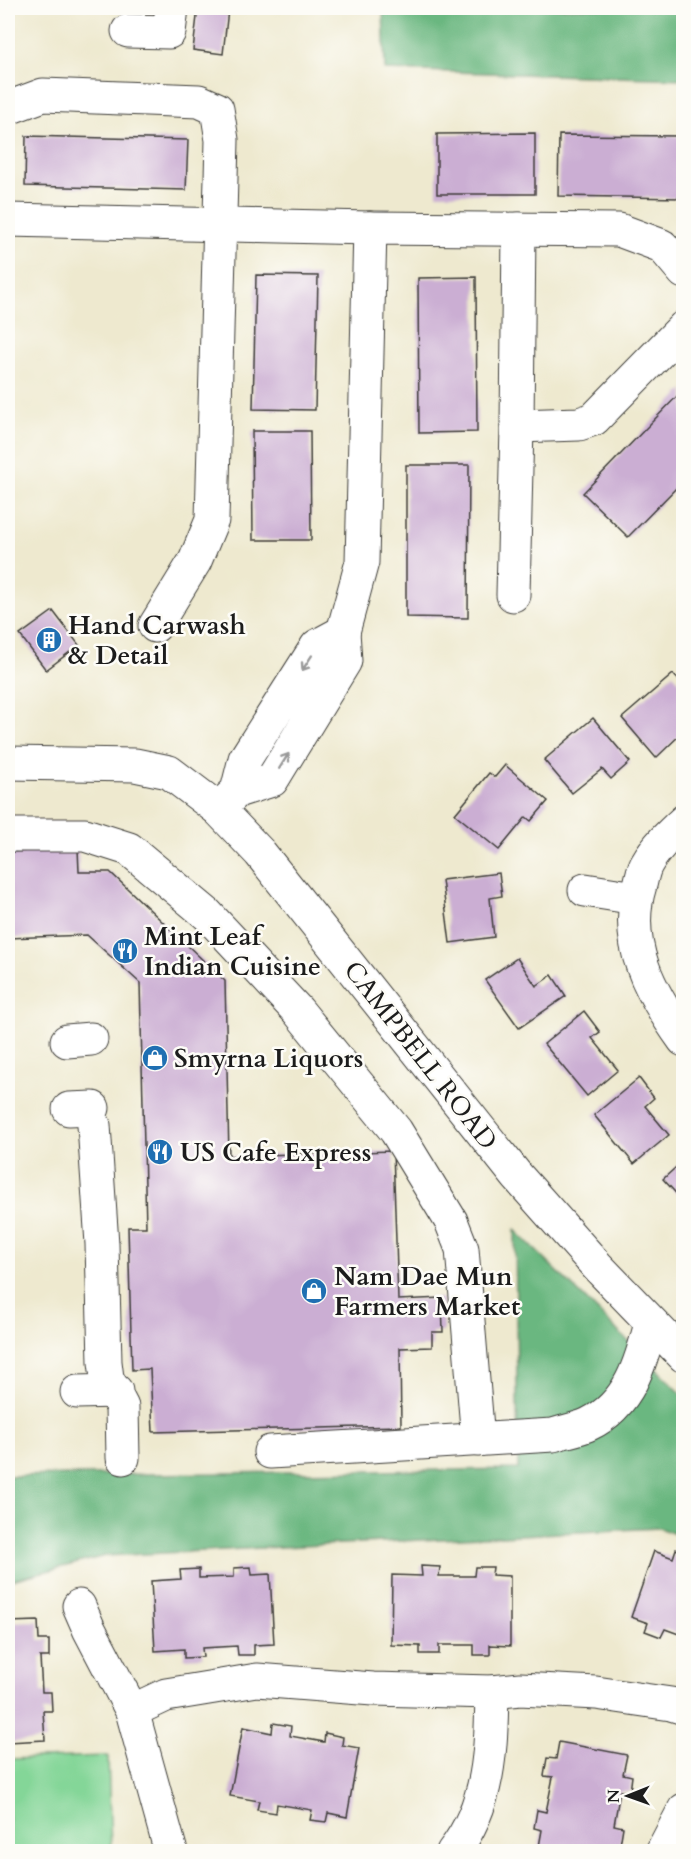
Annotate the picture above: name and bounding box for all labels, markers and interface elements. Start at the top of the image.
place label: Hand Carwash & Detail [68,608,246,673]
building icon: Hand Carwash & Detail [34,625,64,655]
one-way arrow [300,654,313,671]
one-way arrow [278,753,290,770]
place label: Mint Leaf Indian Cuisine [144,919,321,984]
restaurant icon: Mint Leaf Indian Cuisine [110,936,140,966]
street label: CAMPBELL ROAD [336,954,505,1157]
place label: Smyrna Liquors [174,1041,363,1076]
shop icon: Smyrna Liquors [140,1043,170,1073]
place label: US Cafe Express [180,1135,371,1170]
restaurant icon: US Cafe Express [145,1137,175,1167]
place label: Nam Dae Mun Farmers Market [334,1259,520,1324]
shop icon: Nam Dae Mun Farmers Market [299,1276,329,1306]
north arrow [598,1766,658,1826]
text: N [603,1789,625,1803]

